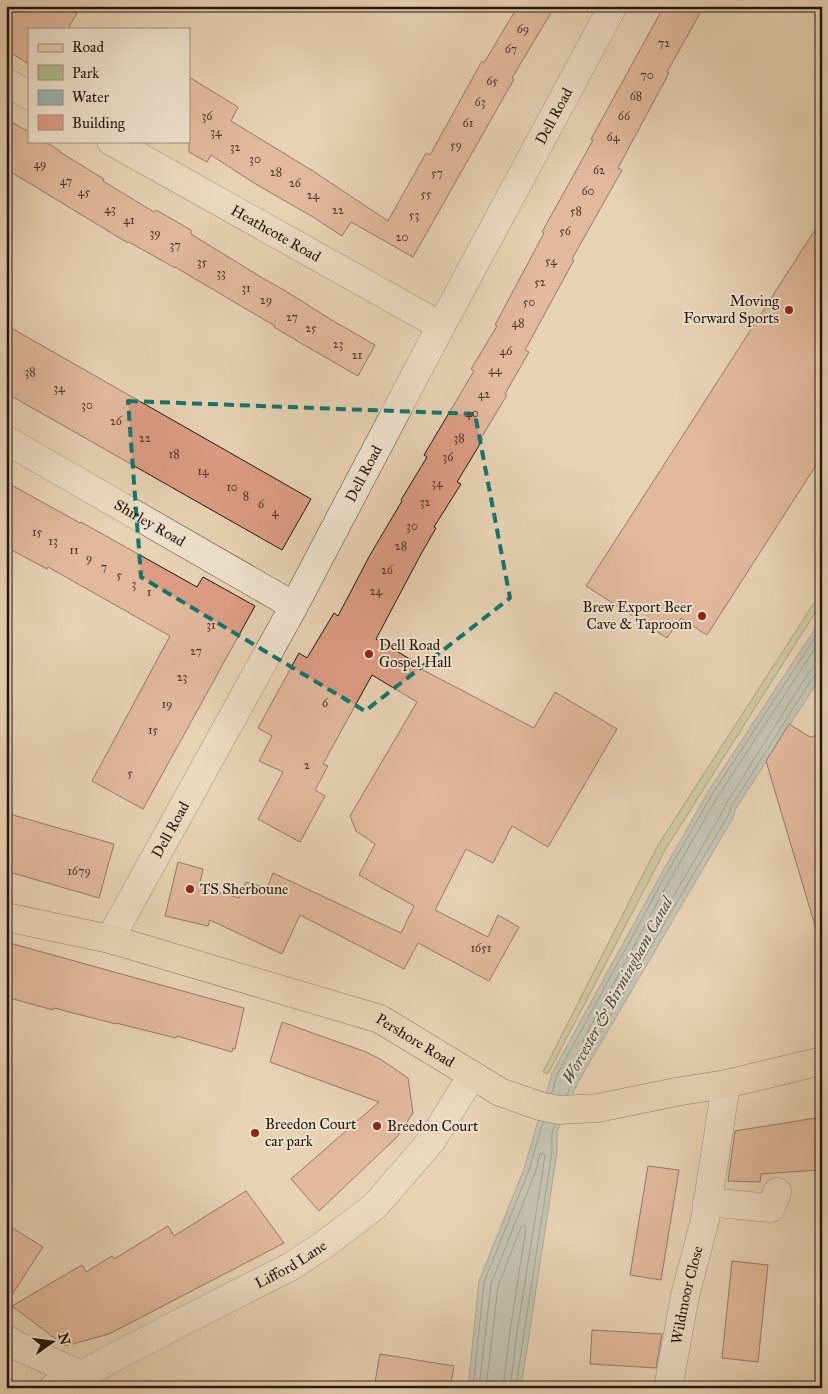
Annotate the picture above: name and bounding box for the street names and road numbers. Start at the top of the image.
street label: Dell Road [531,84,577,147]
street label: Heathcote Road [228,201,324,266]
street label: Dell Road [341,442,386,505]
street label: Shirley Road [111,495,189,551]
street label: Dell Road [148,798,193,861]
street label: Pershore Road [373,1010,458,1071]
street label: Lifford Lane [252,1236,330,1292]
street label: Wildmoor Close [667,1244,707,1346]

